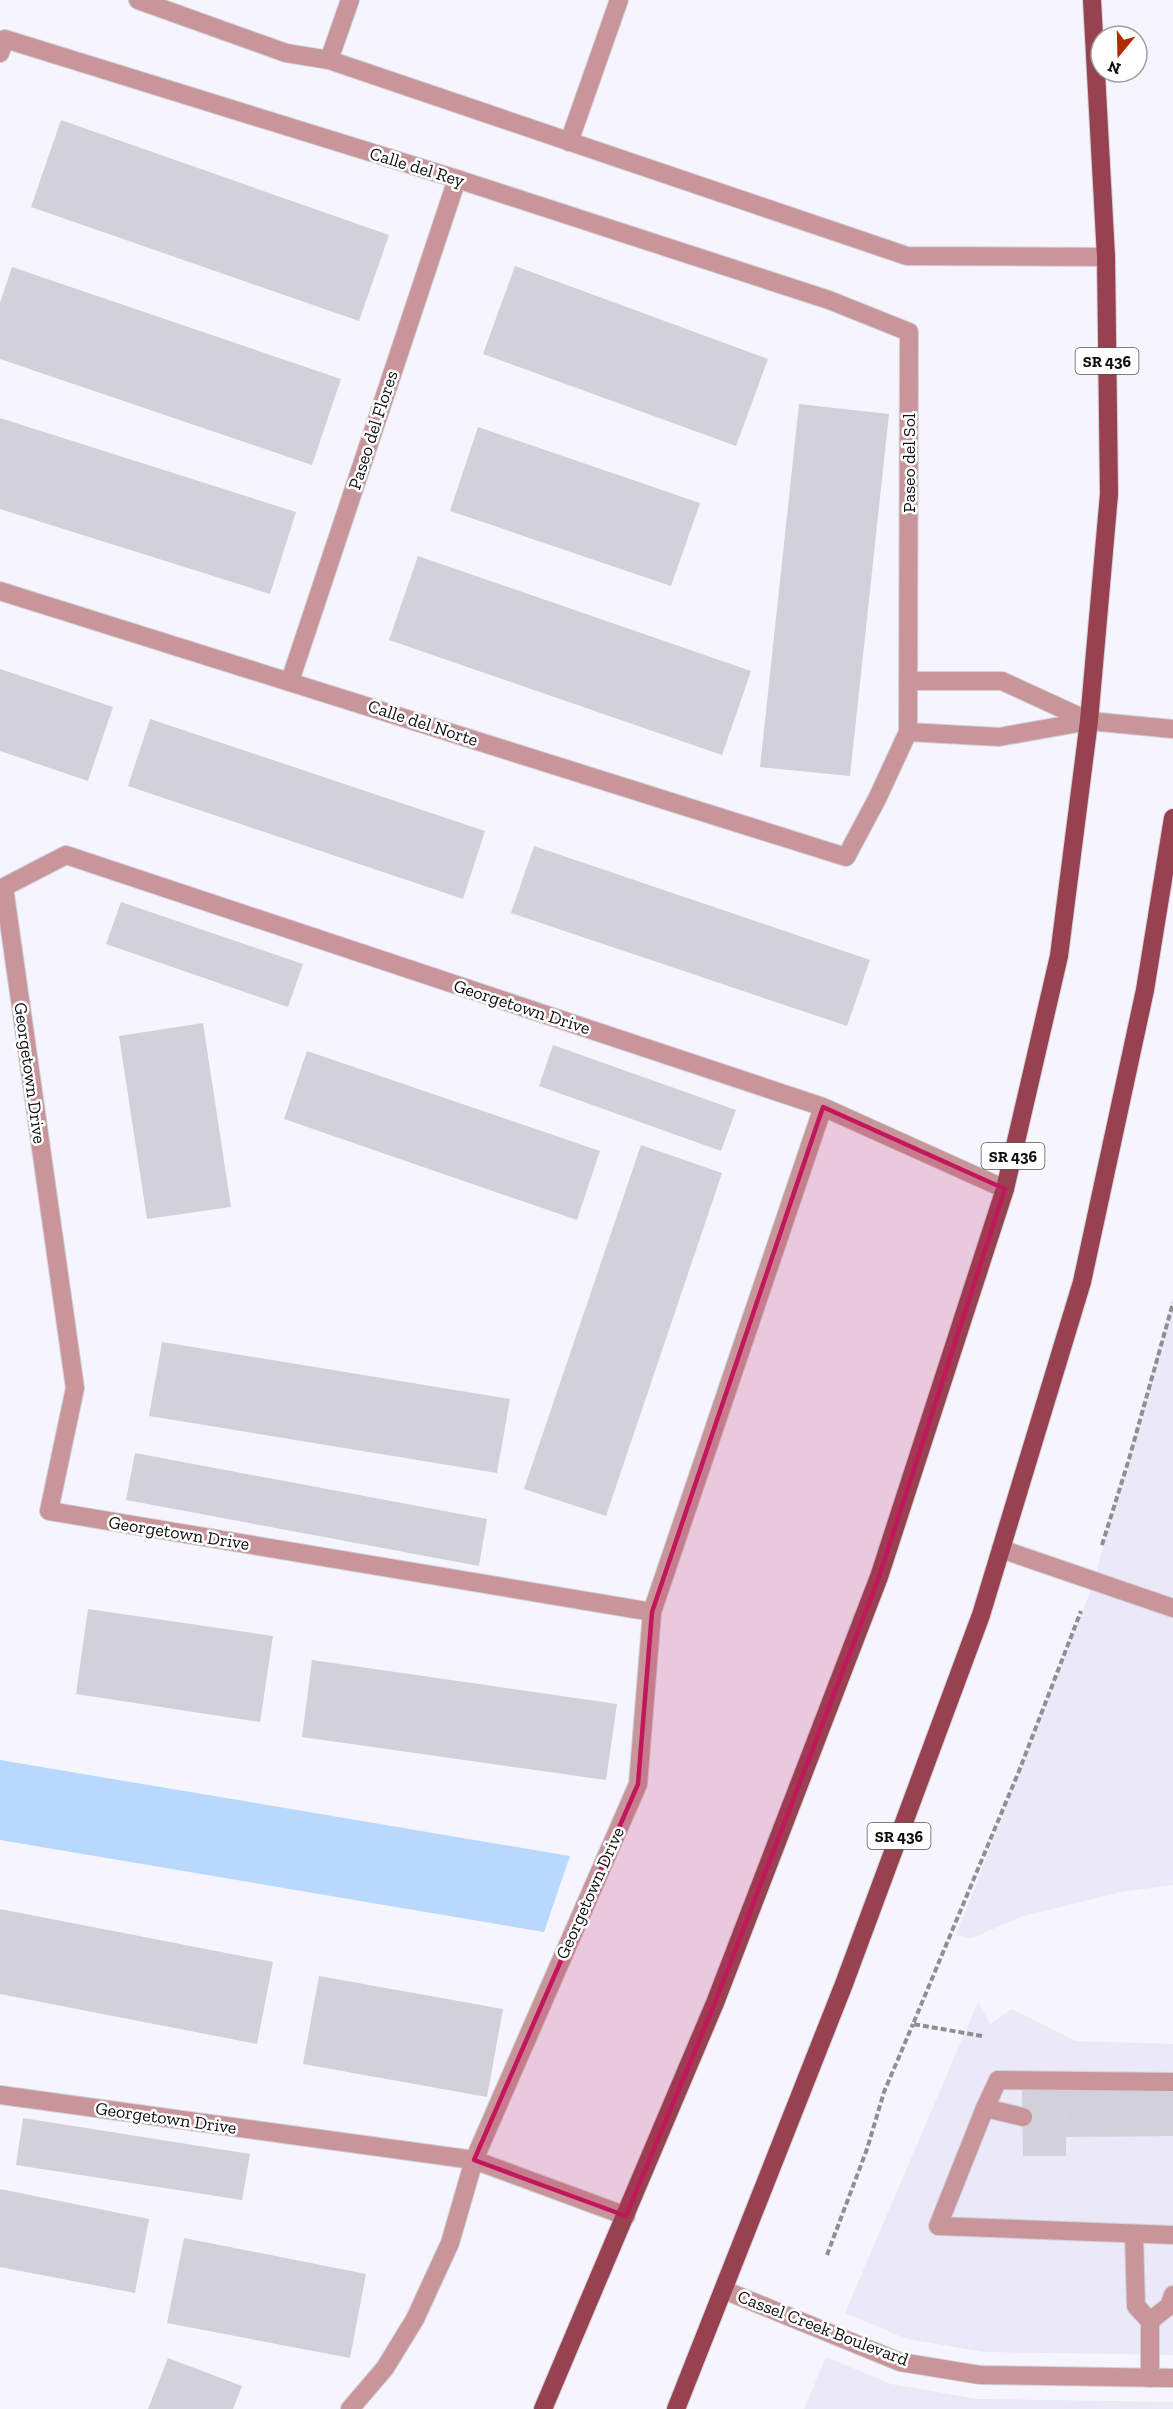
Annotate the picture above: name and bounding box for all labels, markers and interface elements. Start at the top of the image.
north arrow [1089,24,1149,84]
text: N [1105,57,1123,79]
street label: Calle del Rey [367,142,468,192]
road number: SR 436 [1076,348,1138,374]
street label: Paseo del Flores [343,368,403,492]
street label: Paseo del Sol [898,413,920,513]
street label: Calle del Norte [365,695,481,751]
street label: Georgetown Drive [451,975,593,1039]
street label: Georgetown Drive [9,1001,51,1145]
road number: SR 436 [982,1143,1044,1169]
street label: Georgetown Drive [107,1511,251,1555]
road number: SR 436 [868,1823,930,1849]
street label: Georgetown Drive [551,1824,629,1962]
street label: Georgetown Drive [94,2097,238,2139]
street label: Cassel Creek Boulevard [734,2285,912,2371]

